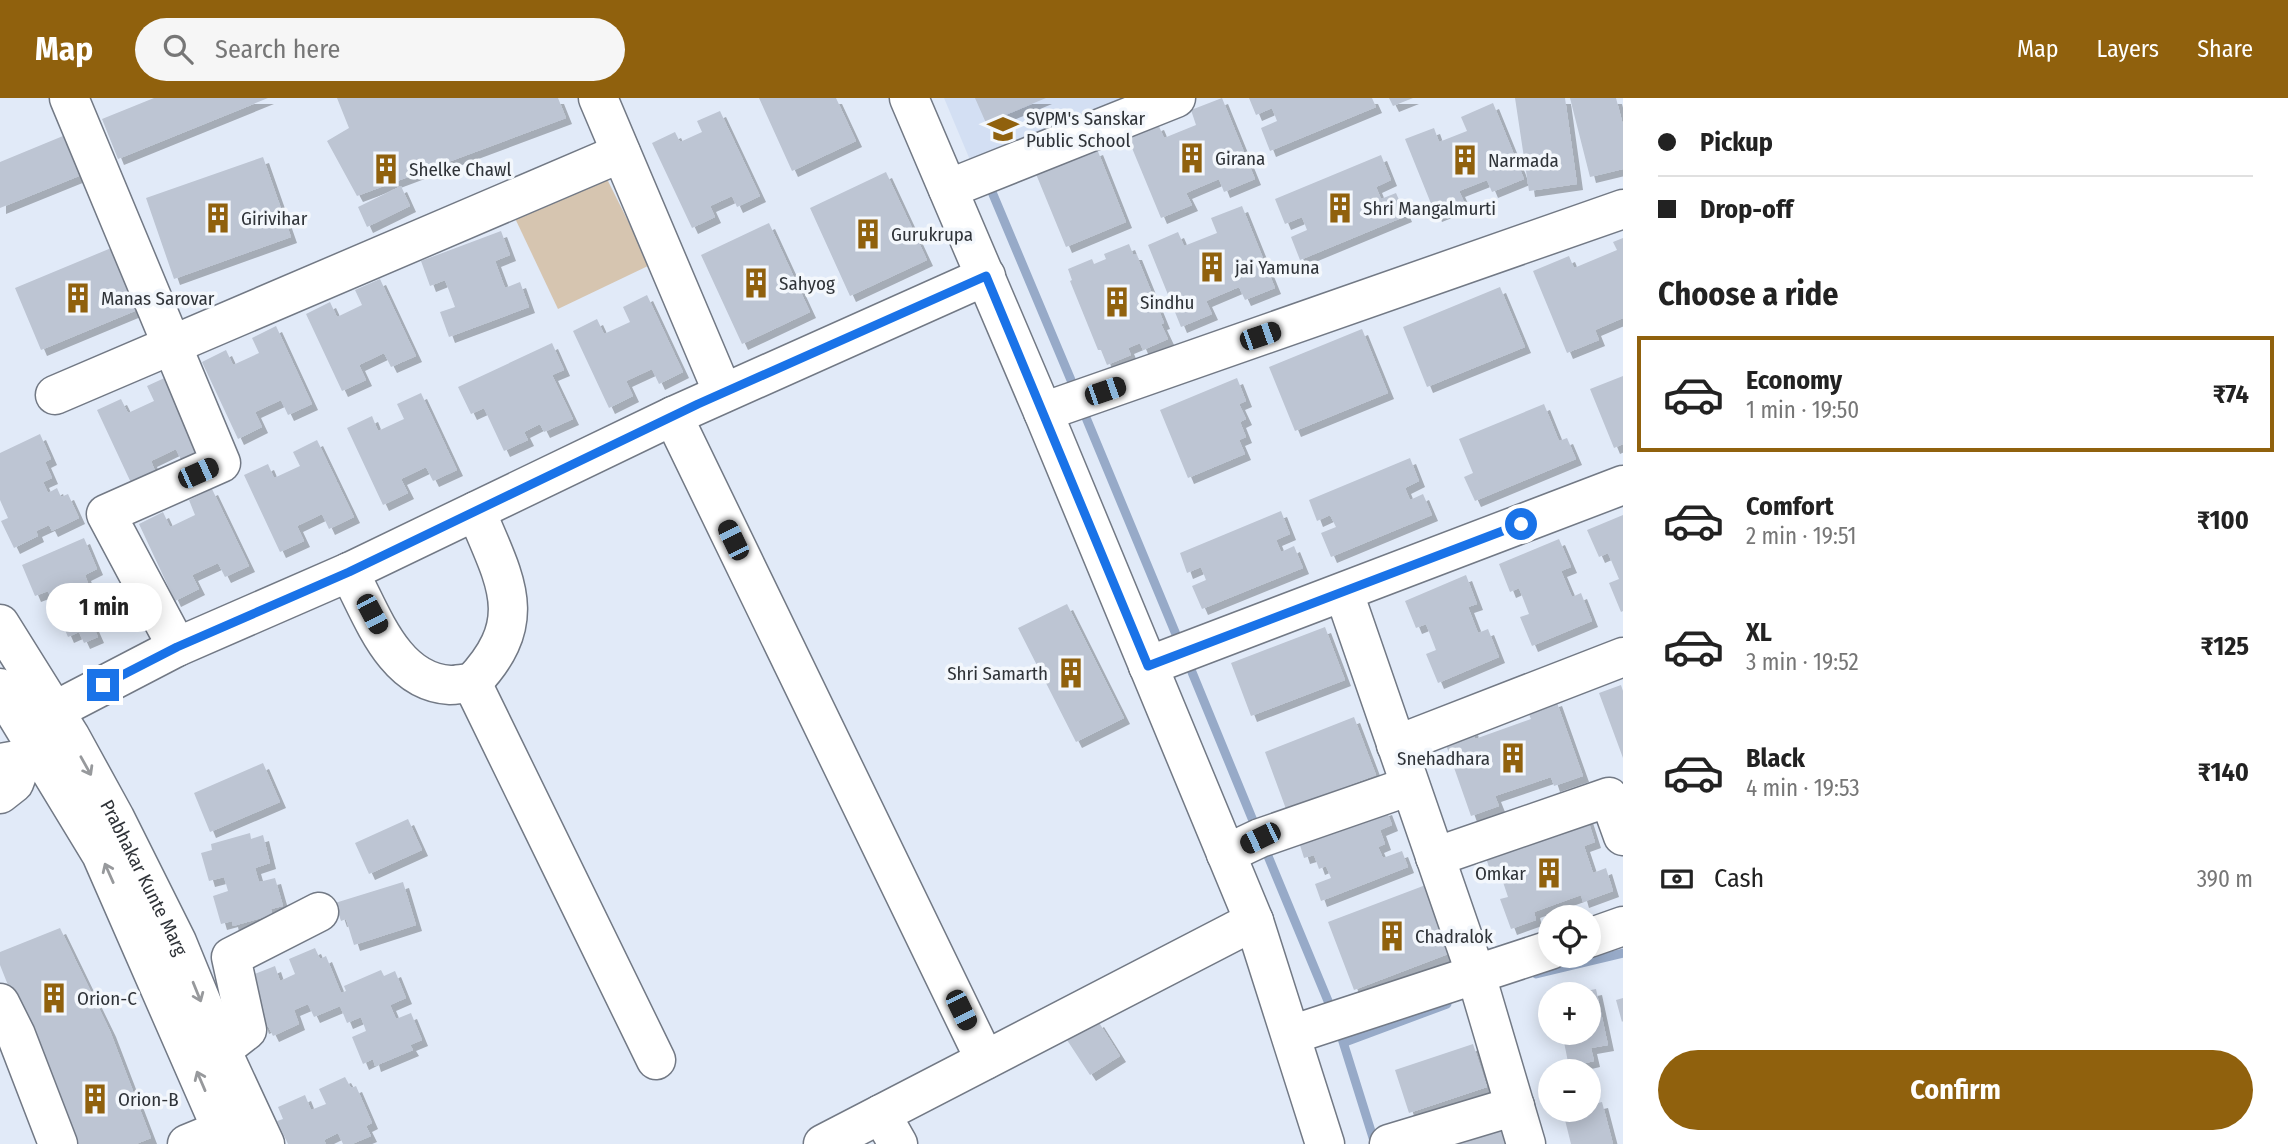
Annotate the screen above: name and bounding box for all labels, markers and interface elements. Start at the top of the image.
search box [135,18,625,81]
text: Map [35,29,93,69]
icon: search [159,30,197,68]
text: Search here [215,34,340,65]
text: Map [2017,35,2059,63]
text: Layers [2097,35,2159,63]
text: Share [2197,35,2253,63]
place label: SVPM's Sanskar Public School [1026,107,1146,152]
school or university icon: SVPM's Sanskar Public School [986,112,1020,146]
text: Pickup [1700,127,1773,158]
building icon: Girana [1175,141,1209,175]
building icon: Narmada [1448,143,1482,177]
place label: Girana [1215,147,1265,170]
place label: Narmada [1488,149,1559,172]
building icon: Shelke Chawl [369,152,403,186]
place label: Shelke Chawl [409,158,512,181]
building icon: Shri Mangalmurti [1323,191,1357,225]
text: Drop-off [1700,194,1793,225]
place label: Shri Mangalmurti [1363,197,1496,220]
building icon: Girivihar [201,201,235,235]
place label: Girivihar [241,207,308,230]
building icon: Gurukrupa [851,217,885,251]
place label: Gurukrupa [891,223,973,246]
building icon: jai Yamuna [1195,250,1229,284]
place label: jai Yamuna [1234,256,1320,279]
building icon: Sahyog [739,266,773,300]
place label: Sahyog [779,272,835,295]
text: Choose a ride [1658,275,1839,313]
building icon: Manas Sarovar [61,281,95,315]
building icon: Sindhu [1100,285,1134,319]
place label: Manas Sarovar [101,287,215,310]
place label: Sindhu [1140,291,1194,314]
car [1237,319,1284,353]
icon: car [1662,363,1725,426]
text: Economy [1746,365,1842,396]
car [1082,374,1129,408]
text: ₹74 [2213,379,2249,410]
text: 1 min · 19:50 [1746,396,1859,424]
car [175,455,222,491]
icon: car [1662,489,1725,552]
text: Comfort [1746,491,1834,522]
text: ₹100 [2197,505,2249,536]
route start [1505,508,1537,540]
car [715,517,752,563]
text: 2 min · 19:51 [1746,522,1856,550]
callout: 1 min [45,584,161,632]
car [353,591,392,637]
text: 1 min [79,593,129,621]
icon: car [1662,615,1725,678]
text: XL [1746,617,1772,648]
text: ₹125 [2200,631,2249,662]
text: 3 min · 19:52 [1746,648,1859,676]
building icon: Shri Samarth [1054,656,1088,690]
place label: Shri Samarth [947,662,1048,685]
route end [87,669,119,701]
building icon: Snehadhara [1496,741,1530,775]
icon: car [1662,741,1725,804]
text: Black [1746,743,1805,774]
place label: Snehadhara [1397,747,1490,770]
one-way arrow [80,755,94,776]
text: ₹140 [2198,757,2249,788]
text: 4 min · 19:53 [1746,774,1860,802]
street label: Prabhakar Kunte Marg [96,796,193,959]
car [1237,819,1284,857]
building icon: Omkar [1532,856,1566,890]
icon: cash [1658,860,1696,898]
place label: Omkar [1475,862,1526,885]
one-way arrow [102,863,115,884]
text: Cash [1714,863,1764,894]
text: 390 m [2197,865,2253,893]
map controls [1538,905,1601,1122]
button: locate [1538,905,1601,968]
building icon: Chadralok [1375,919,1409,953]
place label: Chadralok [1415,925,1493,948]
building icon: Orion-C [37,981,71,1015]
one-way arrow [192,981,205,1002]
button: + [1538,982,1601,1045]
place label: Orion-C [77,987,137,1010]
car [943,987,980,1033]
button: Confirm [1658,1050,2253,1130]
button: − [1538,1059,1601,1122]
one-way arrow [194,1071,207,1092]
building icon: Orion-B [78,1082,112,1116]
place label: Orion-B [118,1088,179,1111]

